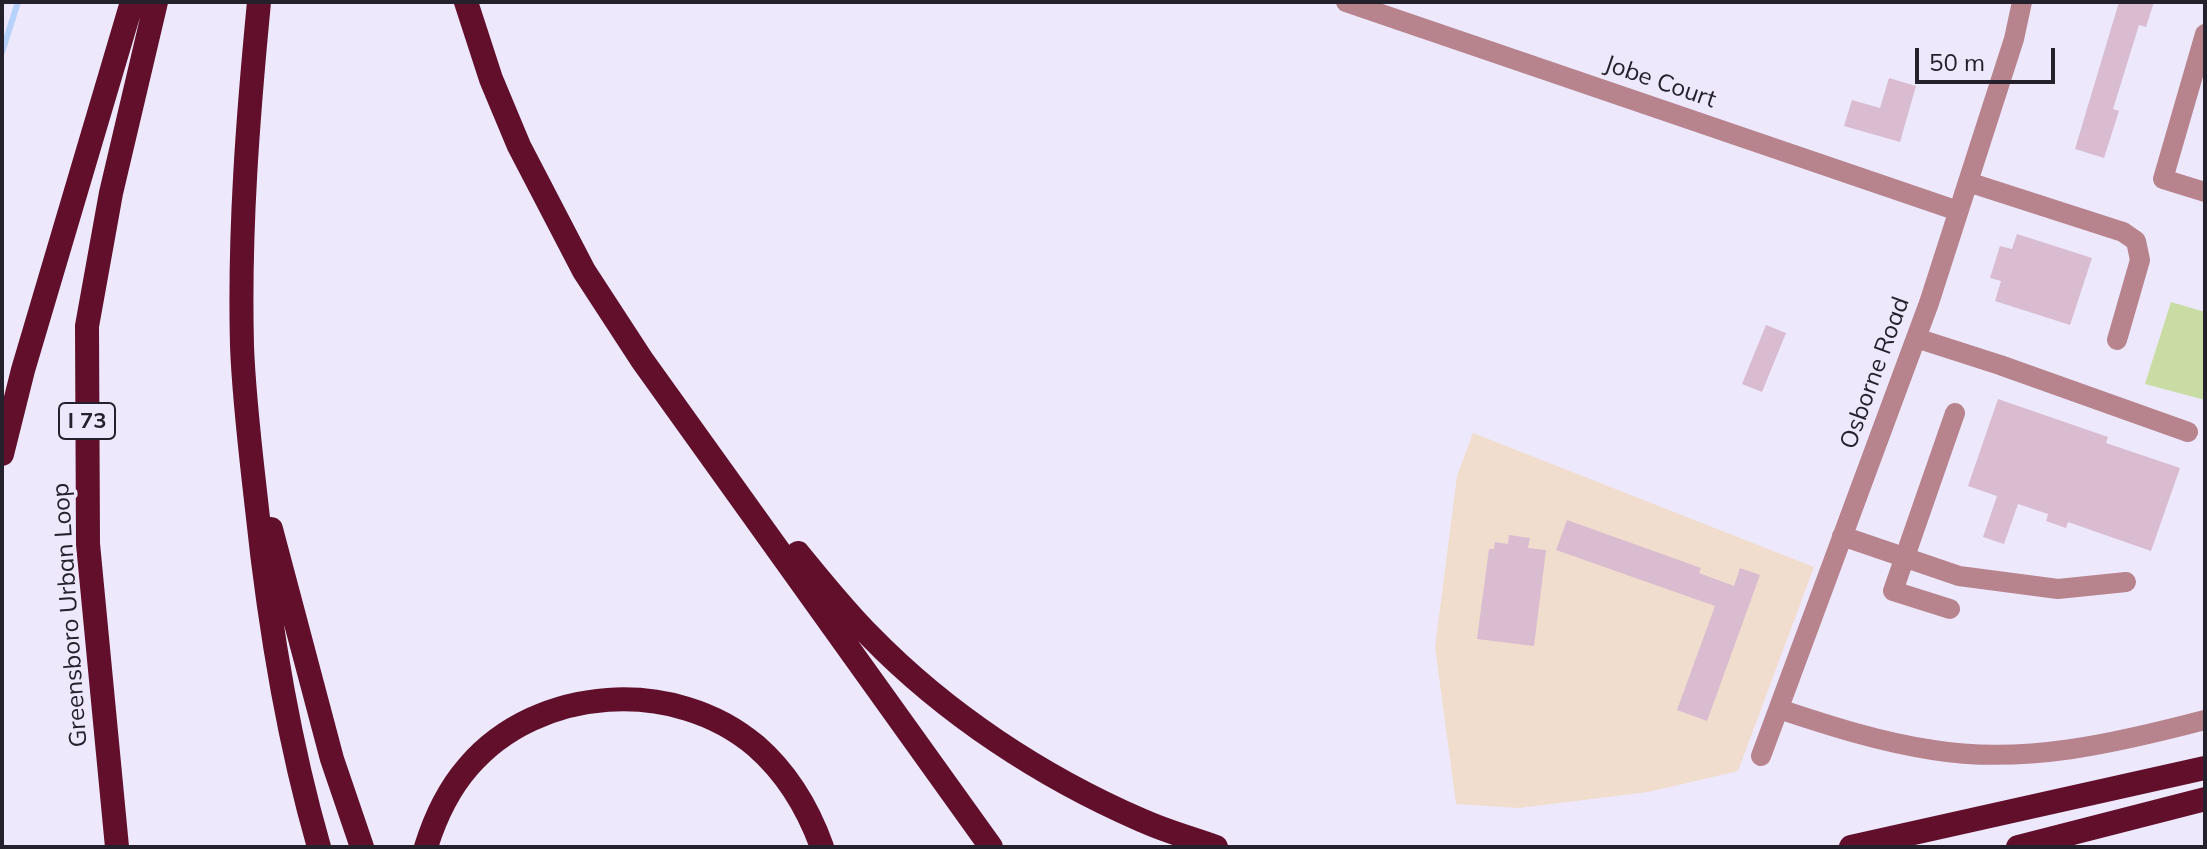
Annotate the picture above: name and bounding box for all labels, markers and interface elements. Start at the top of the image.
scale bar [1919,32,2059,82]
text: 50 m [1929,47,1985,77]
street label: Jobe Court [1600,49,1720,115]
street label: Osborne Road [1834,293,1916,453]
road number: I 73 [59,403,115,439]
street label: Greensboro Urban Loop [46,482,94,748]

